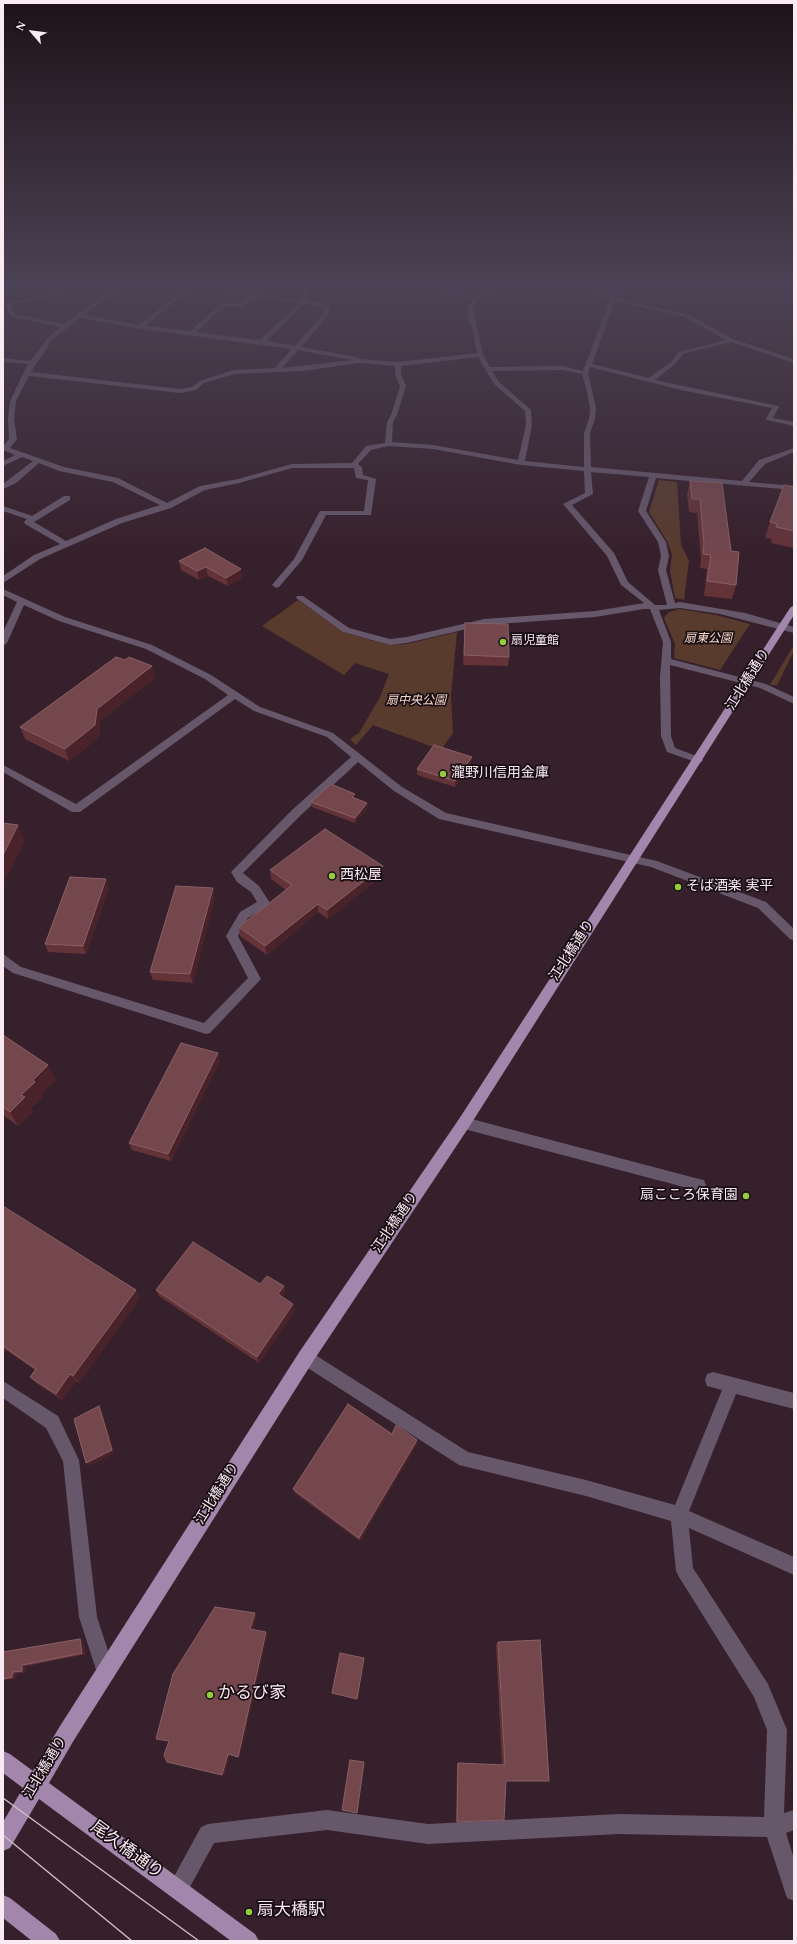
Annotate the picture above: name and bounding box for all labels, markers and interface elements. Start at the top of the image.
north arrow [12,12,52,52]
text: N [11,18,31,34]
park label: 扇東公園 [684,633,732,647]
place label: 扇児童館 [511,635,559,649]
marker: 扇児童館 [498,637,508,647]
street label: 江北橋通り [723,646,775,714]
park label: 扇中央公園 [386,695,446,709]
place label: 瀧野川信用金庫 [451,766,549,782]
marker: 瀧野川信用金庫 [438,769,448,779]
place label: 西松屋 [340,868,382,884]
marker: 西松屋 [327,871,337,881]
place label: そば酒楽 実平 [686,879,773,895]
marker: そば酒楽 実平 [673,882,683,892]
street label: 江北橋通り [547,917,599,985]
place label: 扇こころ保育園 [640,1188,738,1204]
street label: 江北橋通り [369,1189,423,1257]
marker: 扇こころ保育園 [741,1191,751,1201]
street label: 江北橋通り [192,1460,244,1528]
place label: かるび家 [218,1685,286,1705]
marker: かるび家 [205,1690,215,1700]
street label: 江北橋通り [21,1734,71,1802]
street label: 尾久橋通り [86,1818,166,1884]
place label: 扇大橋駅 [257,1902,325,1922]
marker: 扇大橋駅 [244,1907,254,1917]

